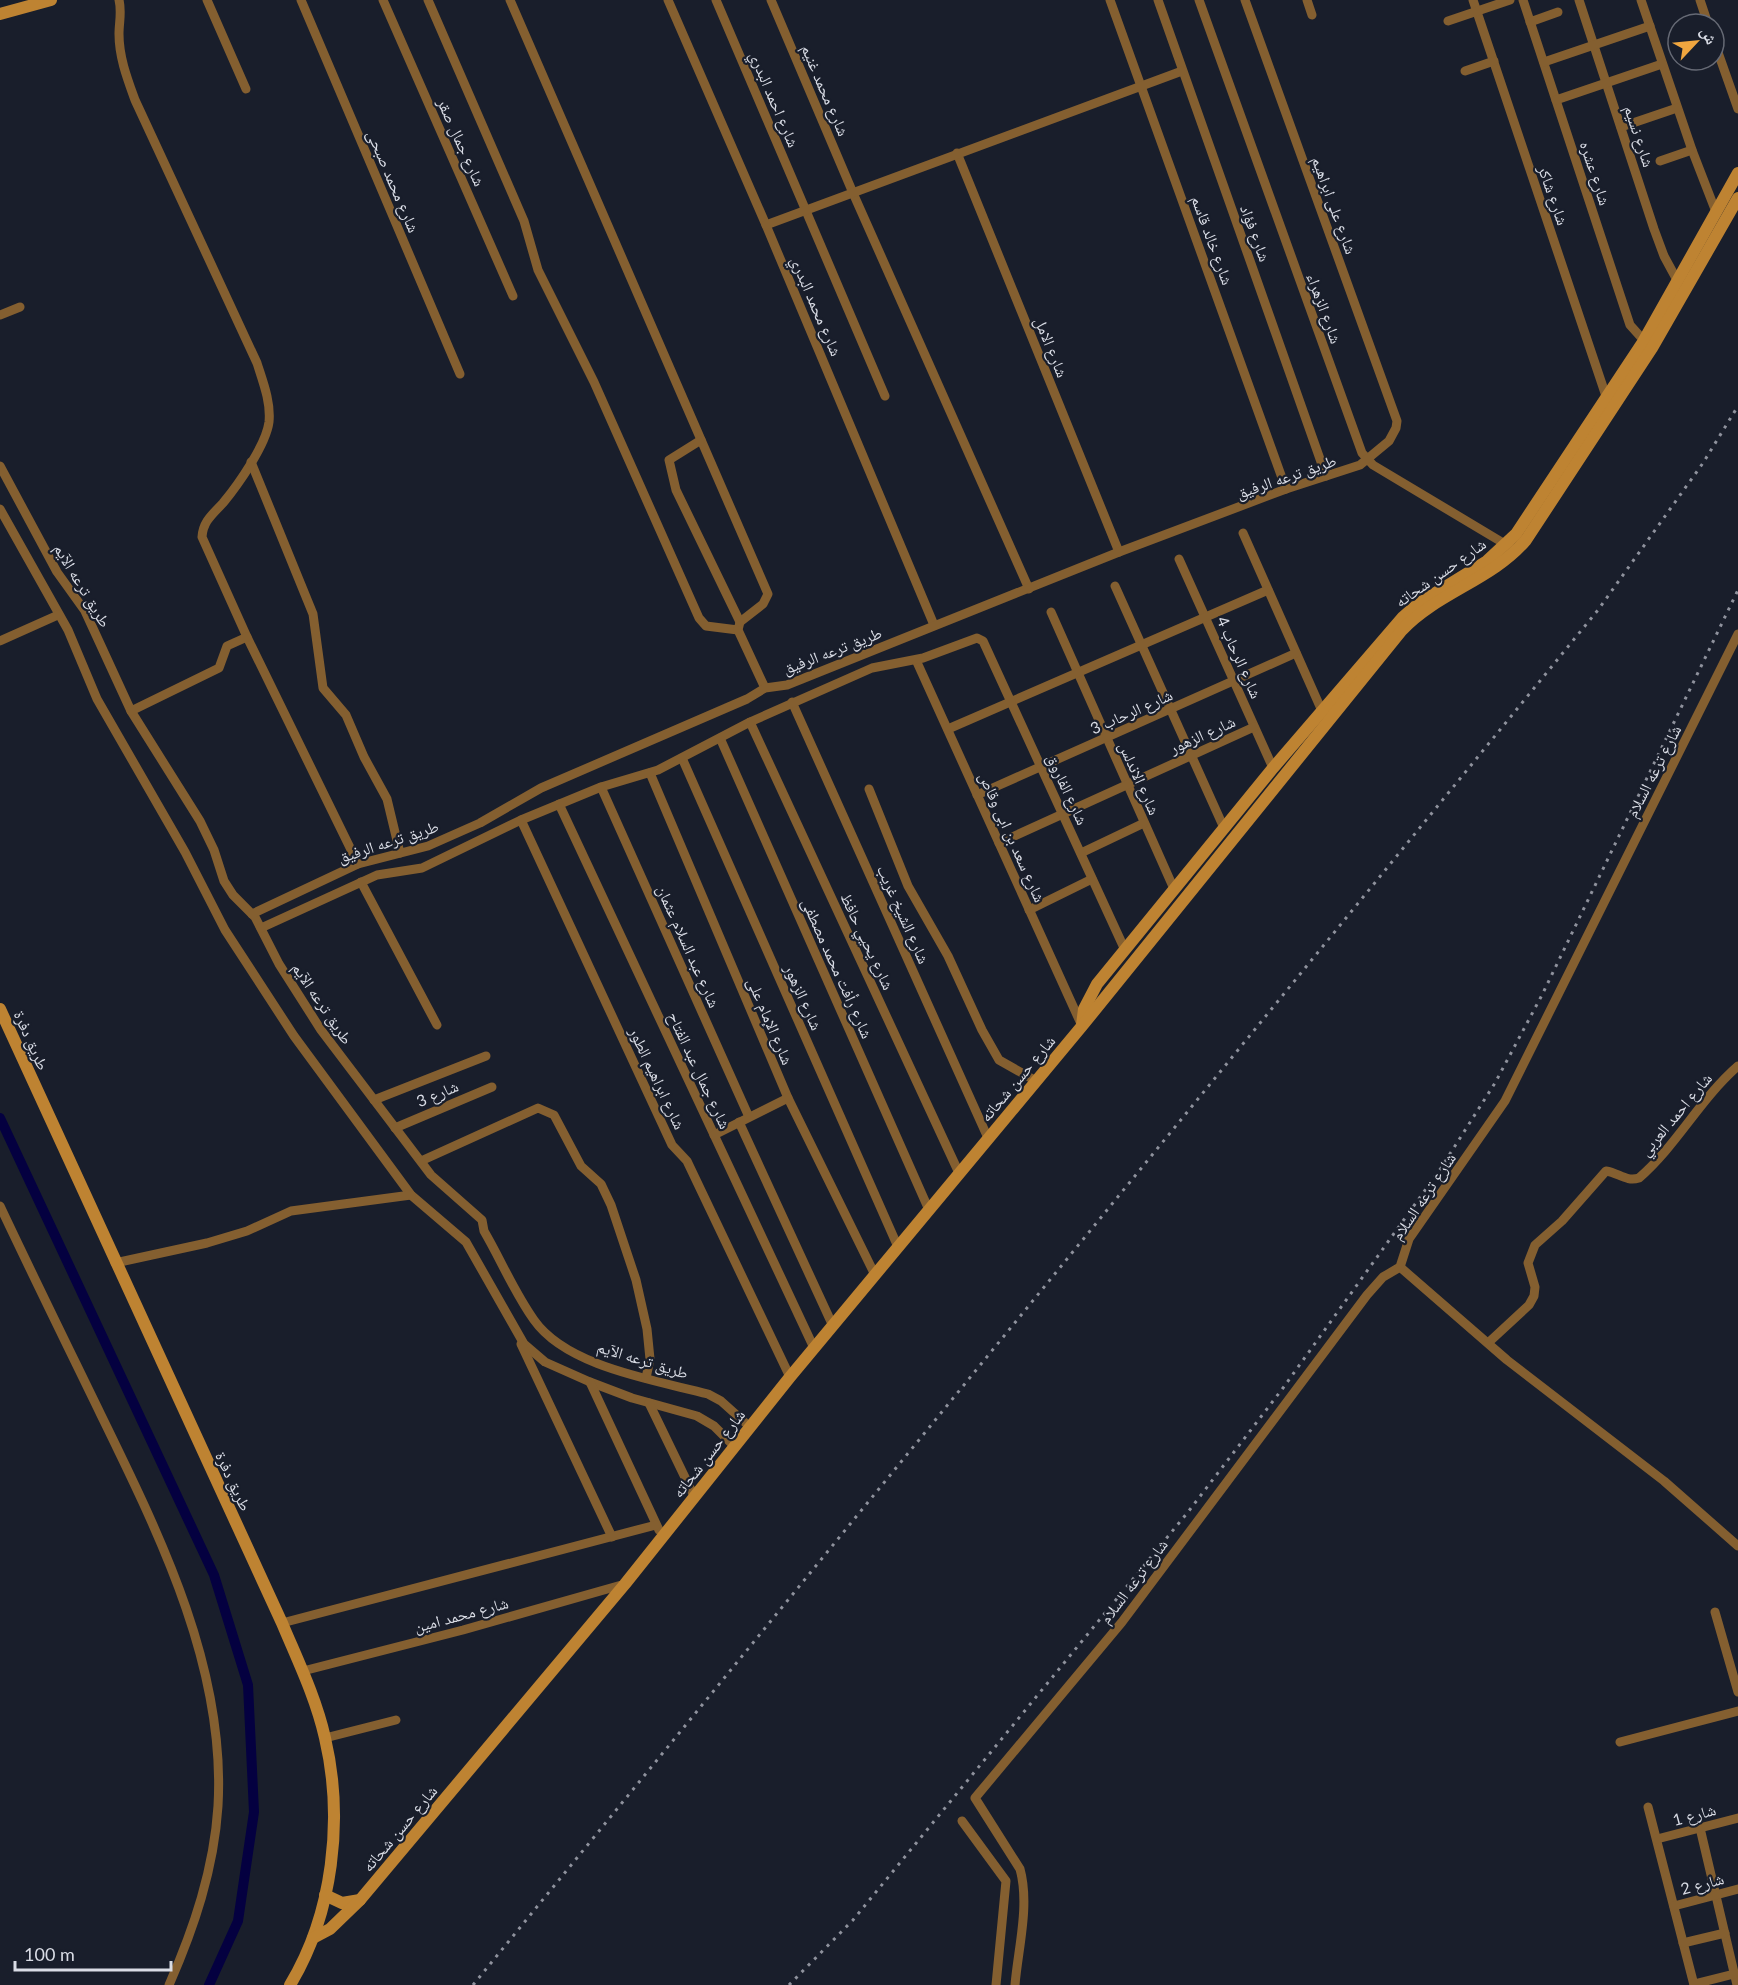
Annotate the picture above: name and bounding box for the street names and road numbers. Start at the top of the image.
street label: شارع محمد غنيم [796,41,854,139]
street label: شارع احمد البدري [743,48,804,151]
street label: شارع جمال صقر [432,94,490,190]
street label: شارع نسيم [1619,103,1659,170]
street label: شارع محمد صبحى [362,127,424,236]
street label: شارع عشره [1575,139,1615,208]
street label: شارع على ابراهيم [1307,154,1361,257]
street label: شارع شاكر [1533,162,1573,228]
street label: شارع خالد قاسم [1186,193,1238,288]
street label: شارع فؤاد [1235,202,1275,265]
street label: شارع محمد البدري [784,253,847,360]
street label: شارع الزهراء [1302,270,1347,347]
street label: شارع الامل [1029,314,1073,381]
street label: طريق ترعه الرفيق [1233,450,1339,504]
street label: شارع حسن شحاته [1391,534,1490,612]
street label: طريق ترعه الآيم [49,540,115,631]
street label: شارع الرحاب 4 [1212,613,1267,702]
street label: طريق ترعه الرفيق [780,622,885,679]
street label: شارع الرحاب 3 [1087,684,1176,739]
street label: شارع الزهور [1165,711,1239,759]
street label: شارع ترعه السلام [1622,722,1686,821]
street label: شارع الاندلس [1114,738,1165,818]
street label: شارع الفاروق [1042,751,1093,828]
street label: شارع سعد بن ابى وقاص [974,769,1050,906]
street label: طريق ترعه الرفيق [335,816,441,868]
street label: شارع الشيخ غريب [872,862,934,967]
street label: شارع عبد السلام عثمان [652,882,725,1011]
street label: شارع يحيي حافظ [834,889,899,994]
street label: شارع رأفت محمد مصطفى [797,895,878,1042]
street label: طريق ترعه الآيم [287,959,357,1049]
street label: شارع الزهور [779,960,827,1034]
street label: شارع الإمام على [742,975,798,1068]
street label: طريق دفرة [9,1007,54,1074]
street label: شارع جمال عبد الفتاح [663,1009,735,1132]
street label: شارع ابراهيم الطور [624,1023,690,1133]
street label: شارع حسن شحاته [975,1031,1060,1126]
street label: شارع احمد العربي [1635,1069,1718,1162]
street label: شارع 3 [413,1076,462,1112]
street label: شارع ترعه السلام [1387,1149,1461,1244]
street label: طريق ترعه الآيم [595,1336,691,1384]
street label: شارع حسن شحاته [668,1405,750,1502]
street label: طريق دفرة [210,1448,256,1515]
street label: شارع ترعه السلام [1095,1535,1173,1628]
street label: شارع محمد امين [412,1592,511,1638]
street label: شارع حسن شحاته [357,1781,442,1876]
street label: شارع 1 [1670,1799,1718,1831]
street label: شارع 2 [1678,1868,1726,1900]

